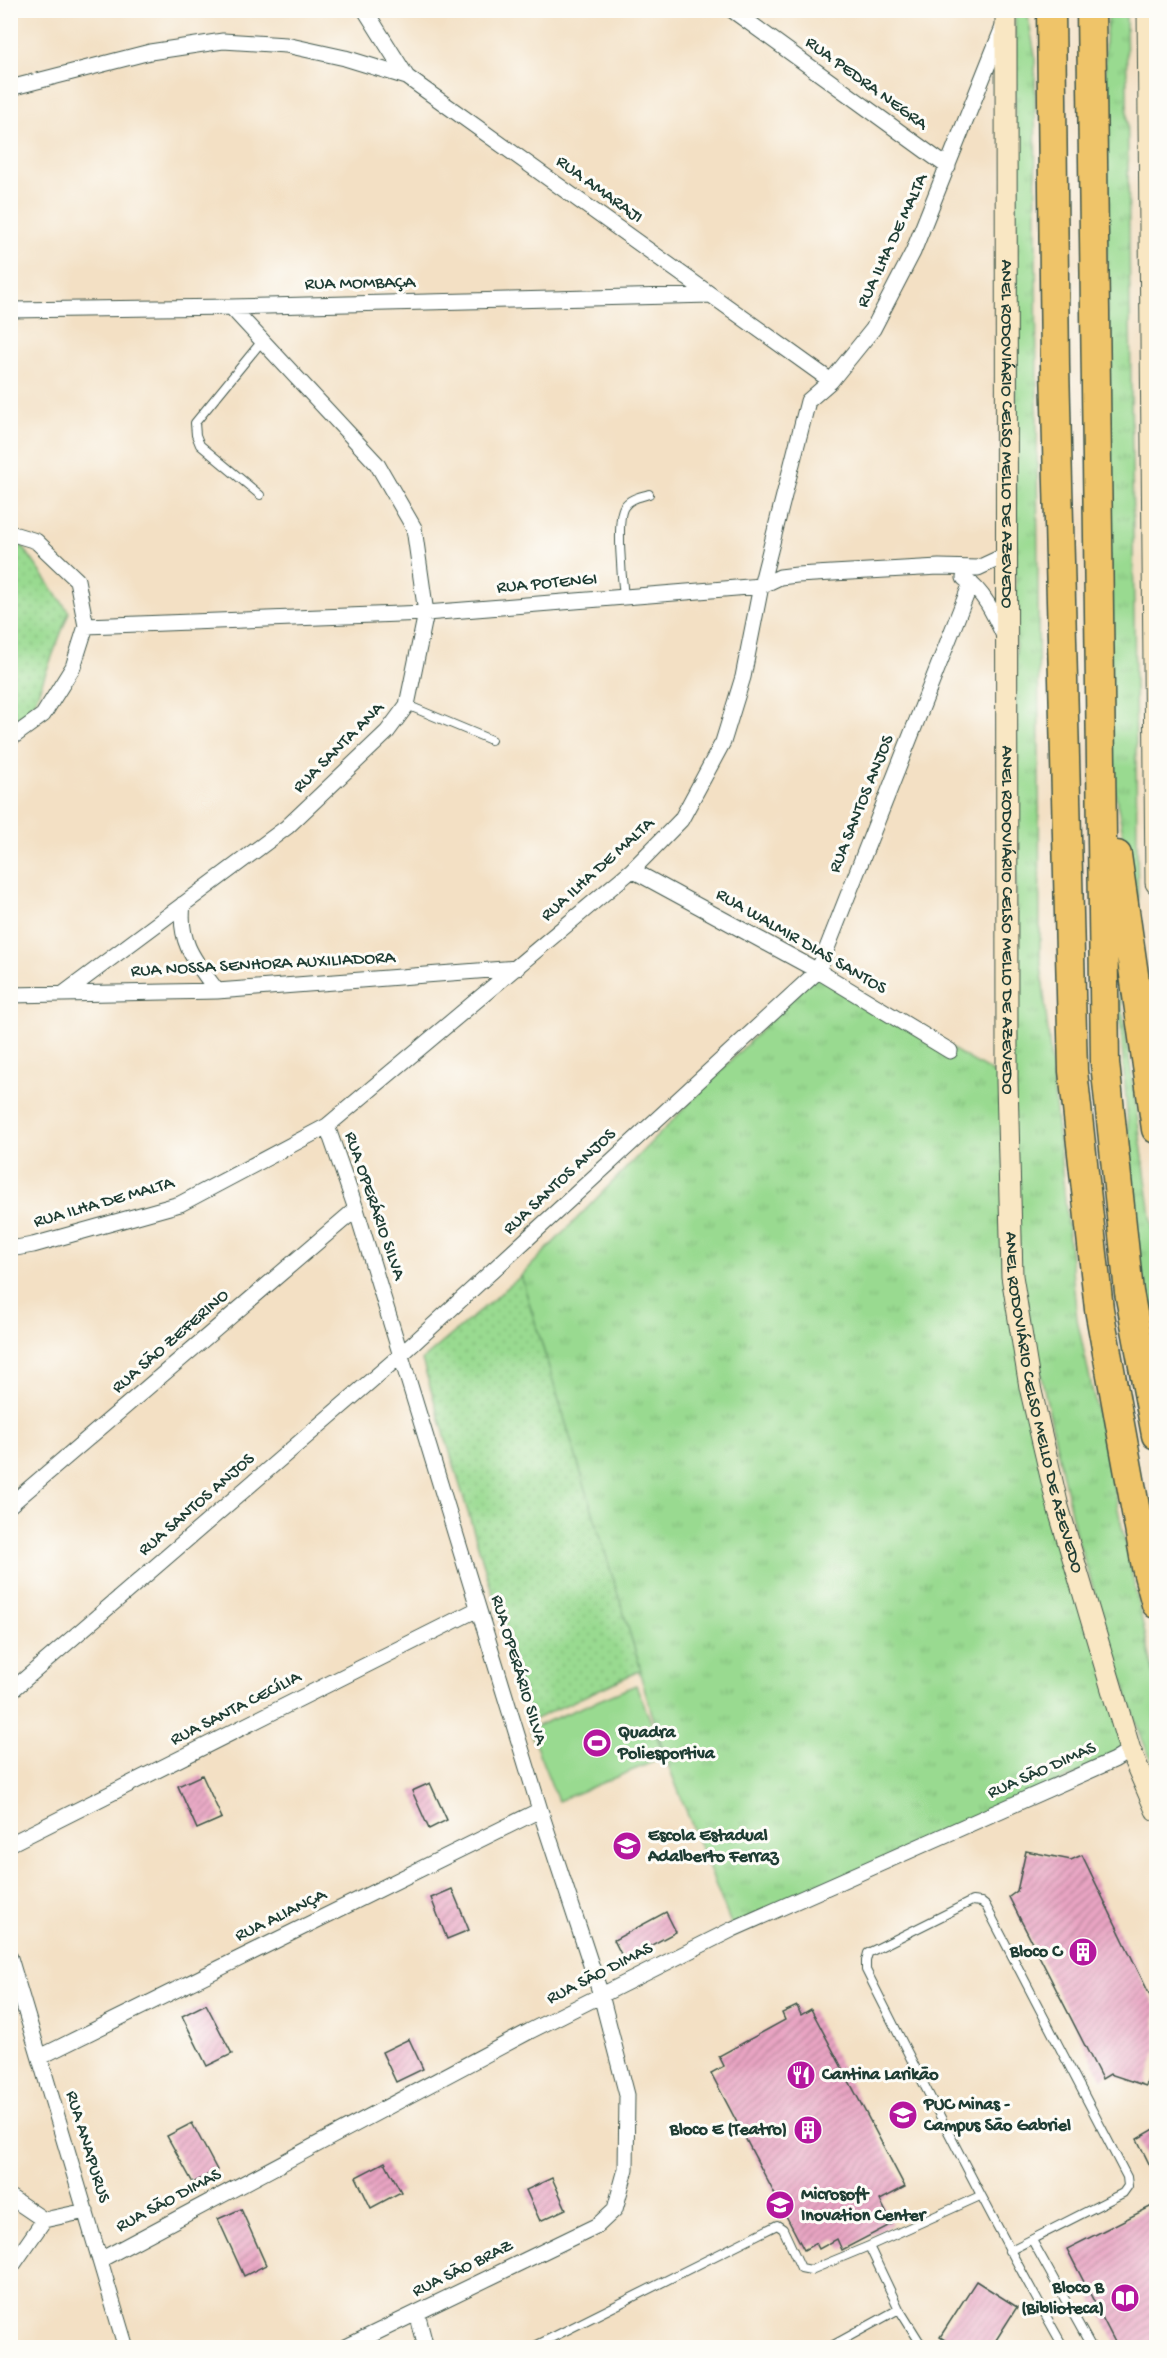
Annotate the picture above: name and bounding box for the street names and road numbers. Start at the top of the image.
street label: RUA PEDRA NEGRA [801,33,932,136]
street label: RUA AMARAJI [551,151,647,229]
street label: RUA ILHA DE MALTA [853,170,934,311]
street label: ANEL RODOVIÁRIO CELSO MELLO DE AZEVEDO [996,260,1018,609]
street label: RUA MOMBAÇA [304,273,417,295]
street label: RUA POTENGI [496,569,598,599]
street label: RUA SANTA ANA [289,697,390,798]
street label: RUA SANTOS ANJOS [825,731,899,876]
street label: ANEL RODOVIÁRIO CELSO MELLO DE AZEVEDO [996,746,1018,1095]
street label: RUA ILHA DE MALTA [537,813,660,926]
street label: RUA WALMIR DIAS SANTOS [712,884,891,1000]
street label: RUA NOSSA SENHORA AUXILIADORA [130,948,397,982]
street label: RUA SANTOS ANJOS [499,1124,621,1240]
street label: RUA OPERÁRIO SILVA [339,1129,411,1284]
street label: RUA ILHA DE MALTA [31,1173,178,1233]
street label: ANEL RODOVIÁRIO CELSO MELLO DE AZEVEDO [1000,1231,1088,1576]
street label: RUA SÃO ZEFERINO [108,1285,234,1399]
street label: RUA SANTOS ANJOS [135,1448,260,1561]
street label: RUA OPERÁRIO SILVA [485,1592,552,1749]
street label: RUA SANTA CECÍLIA [167,1666,306,1751]
street label: RUA SÃO DIMAS [985,1737,1100,1804]
street label: RUA ALIANÇA [232,1884,331,1947]
street label: RUA SÃO DIMAS [543,1938,657,2010]
street label: RUA ANAPURUS [60,2088,114,2206]
street label: RUA SÃO DIMAS [113,2164,226,2238]
street label: RUA SÃO BRAZ [409,2235,517,2302]

